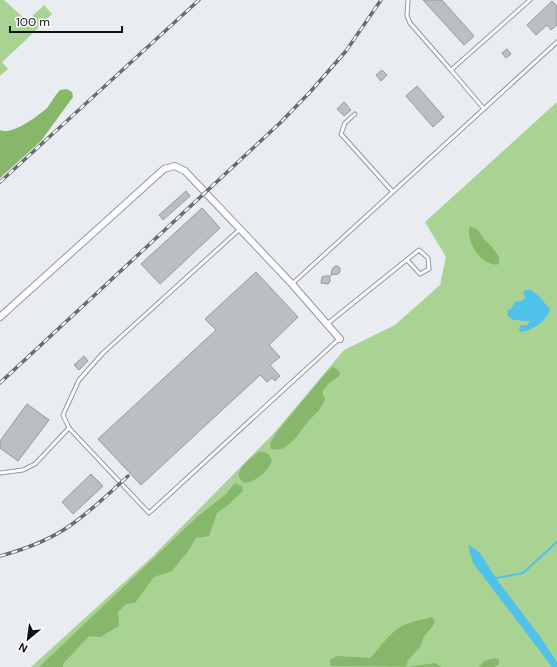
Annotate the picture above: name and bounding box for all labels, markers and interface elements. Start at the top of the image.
scale bar [10,8,122,34]
text: 100 m [16,14,50,30]
north arrow [8,619,48,659]
text: N [16,640,30,656]

